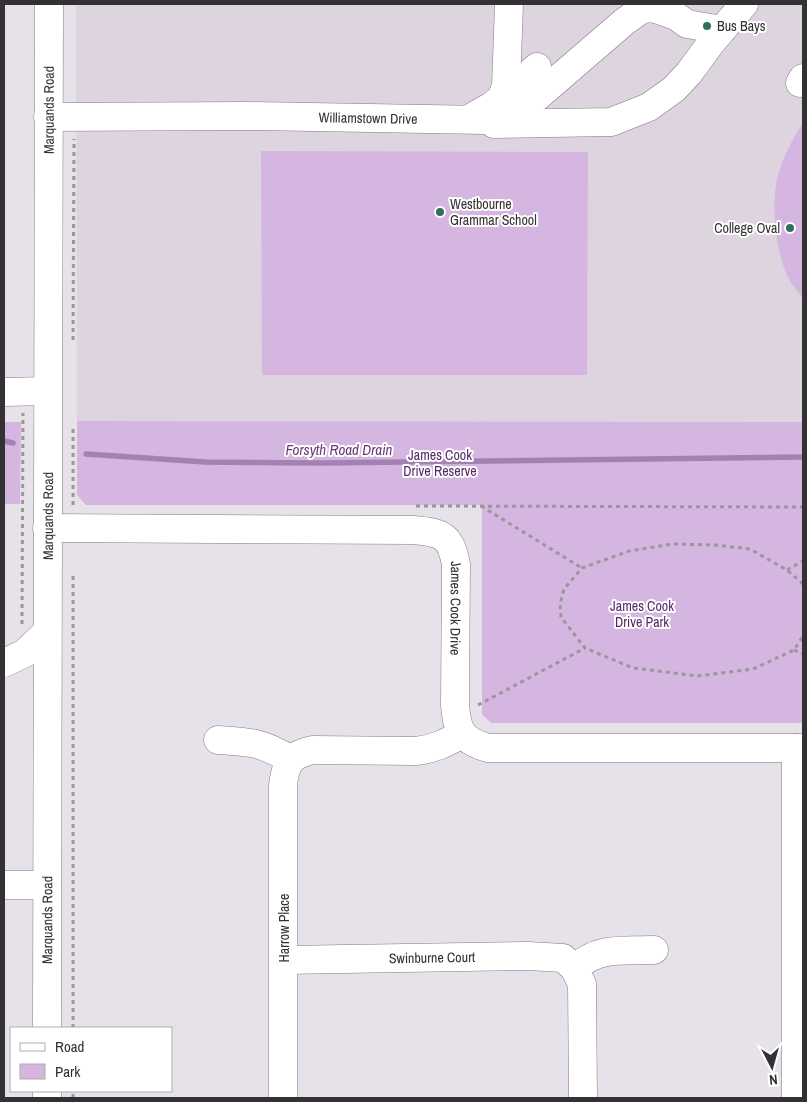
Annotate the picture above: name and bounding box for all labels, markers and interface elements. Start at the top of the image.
place label: Bus Bays [717,17,766,35]
marker: Bus Bays [701,20,713,32]
street label: Marquands Road [40,66,58,154]
street label: Williamstown Drive [318,108,418,128]
place label: Westbourne Grammar School [450,195,537,229]
marker: Westbourne Grammar School [434,206,446,218]
place label: College Oval [714,219,780,237]
marker: College Oval [784,222,796,234]
water label: Forsyth Road Drain [286,439,393,460]
park label: James Cook Drive Reserve [403,446,477,480]
street label: Marquands Road [39,472,57,560]
street label: James Cook Drive [446,559,465,655]
park label: James Cook Drive Park [610,597,674,631]
street label: Marquands Road [38,876,56,964]
street label: Harrow Place [275,894,293,962]
street label: Swinburne Court [389,948,475,967]
legend [10,1027,172,1092]
text: Road [55,1036,84,1057]
north arrow [747,1042,797,1092]
text: Park [55,1061,81,1082]
text: N [768,1071,778,1089]

